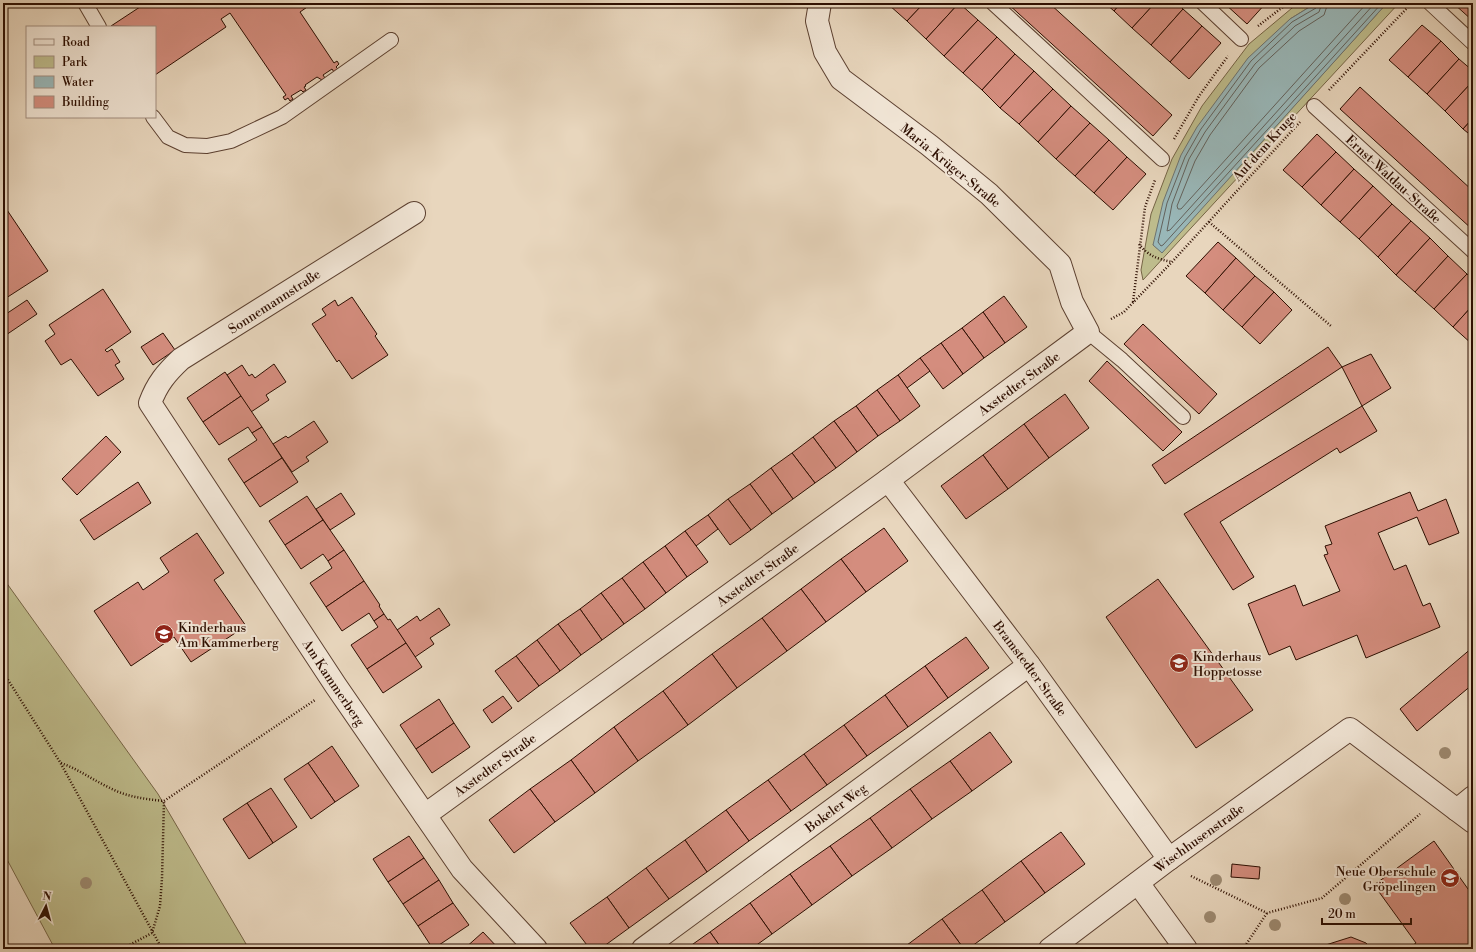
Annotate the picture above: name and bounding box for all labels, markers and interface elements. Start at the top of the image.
legend [26,26,156,118]
text: Road [62,35,90,50]
text: Park [62,55,88,70]
text: Water [61,75,94,90]
text: Building [61,95,110,110]
street label: Auf dem Kruge [1229,108,1300,185]
street label: Maria-Krüger-Straße [897,120,1004,211]
street label: Ernst-Waldau-Straße [1342,132,1445,227]
street label: Sonnemannstraße [225,266,324,338]
street label: Axstedter Straße [975,349,1063,420]
street label: Axstedter Straße [713,540,802,611]
street label: Bramstedter Straße [989,617,1070,720]
place label: Kinderhaus Am Kammerberg [177,620,279,651]
school or university icon: Kinderhaus Am Kammerberg [153,623,175,645]
street label: Am Kammerberg [298,636,368,729]
place label: Kinderhaus Hoppetosse [1193,649,1262,680]
school or university icon: Kinderhaus Hoppetosse [1168,652,1190,674]
street label: Axstedter Straße [450,730,540,801]
street label: Bokeler Weg [801,780,870,837]
street label: Wischhusenstraße [1151,800,1248,877]
place label: Neue Oberschule Gröpelingen [1336,864,1436,895]
school or university icon: Neue Oberschule Gröpelingen [1439,867,1461,889]
north arrow [26,886,66,926]
text: N [42,890,52,904]
scale bar [1322,900,1411,926]
text: 20 m [1328,907,1356,922]

